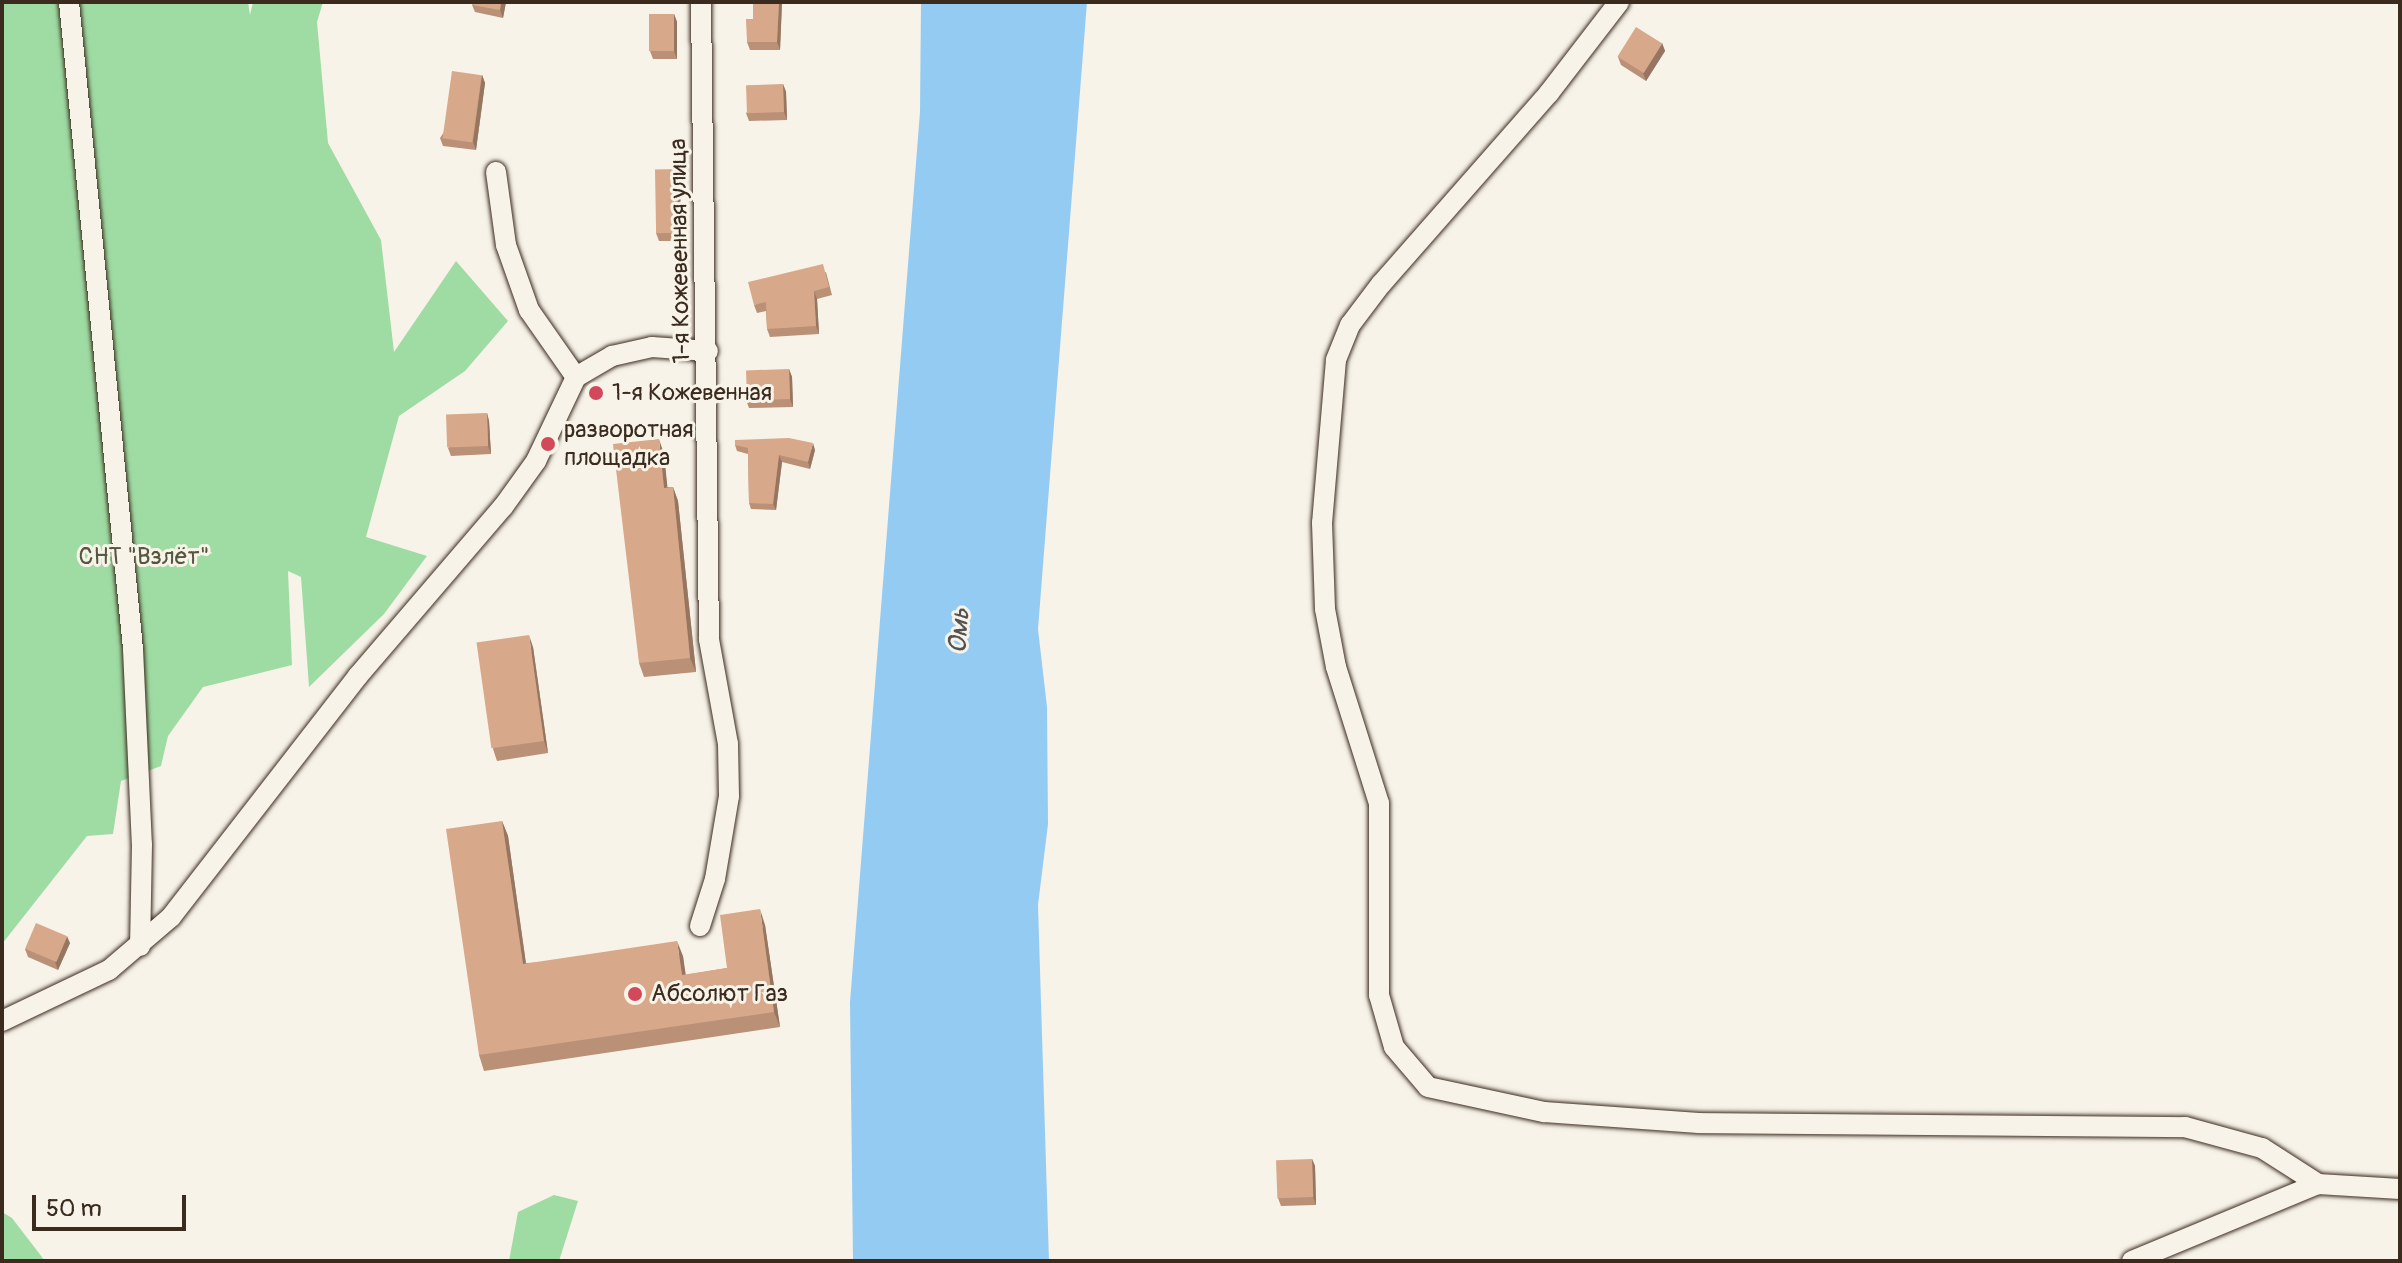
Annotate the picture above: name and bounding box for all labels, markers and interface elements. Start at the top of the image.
street label: 1-я Кожевенная улица [664,138,696,364]
place label: 1-я Кожевенная [612,379,772,407]
marker: 1-я Кожевенная [587,384,605,402]
place label: разворотная площадка [564,416,693,472]
marker: разворотная площадка [539,435,557,453]
park label: СНТ "Взлёт" [79,543,209,571]
water label: Омь [943,607,977,655]
place label: Абсолют Газ [651,980,788,1008]
marker: Абсолют Газ [626,985,644,1003]
scale bar [36,1179,190,1229]
text: 50 m [46,1194,102,1223]

